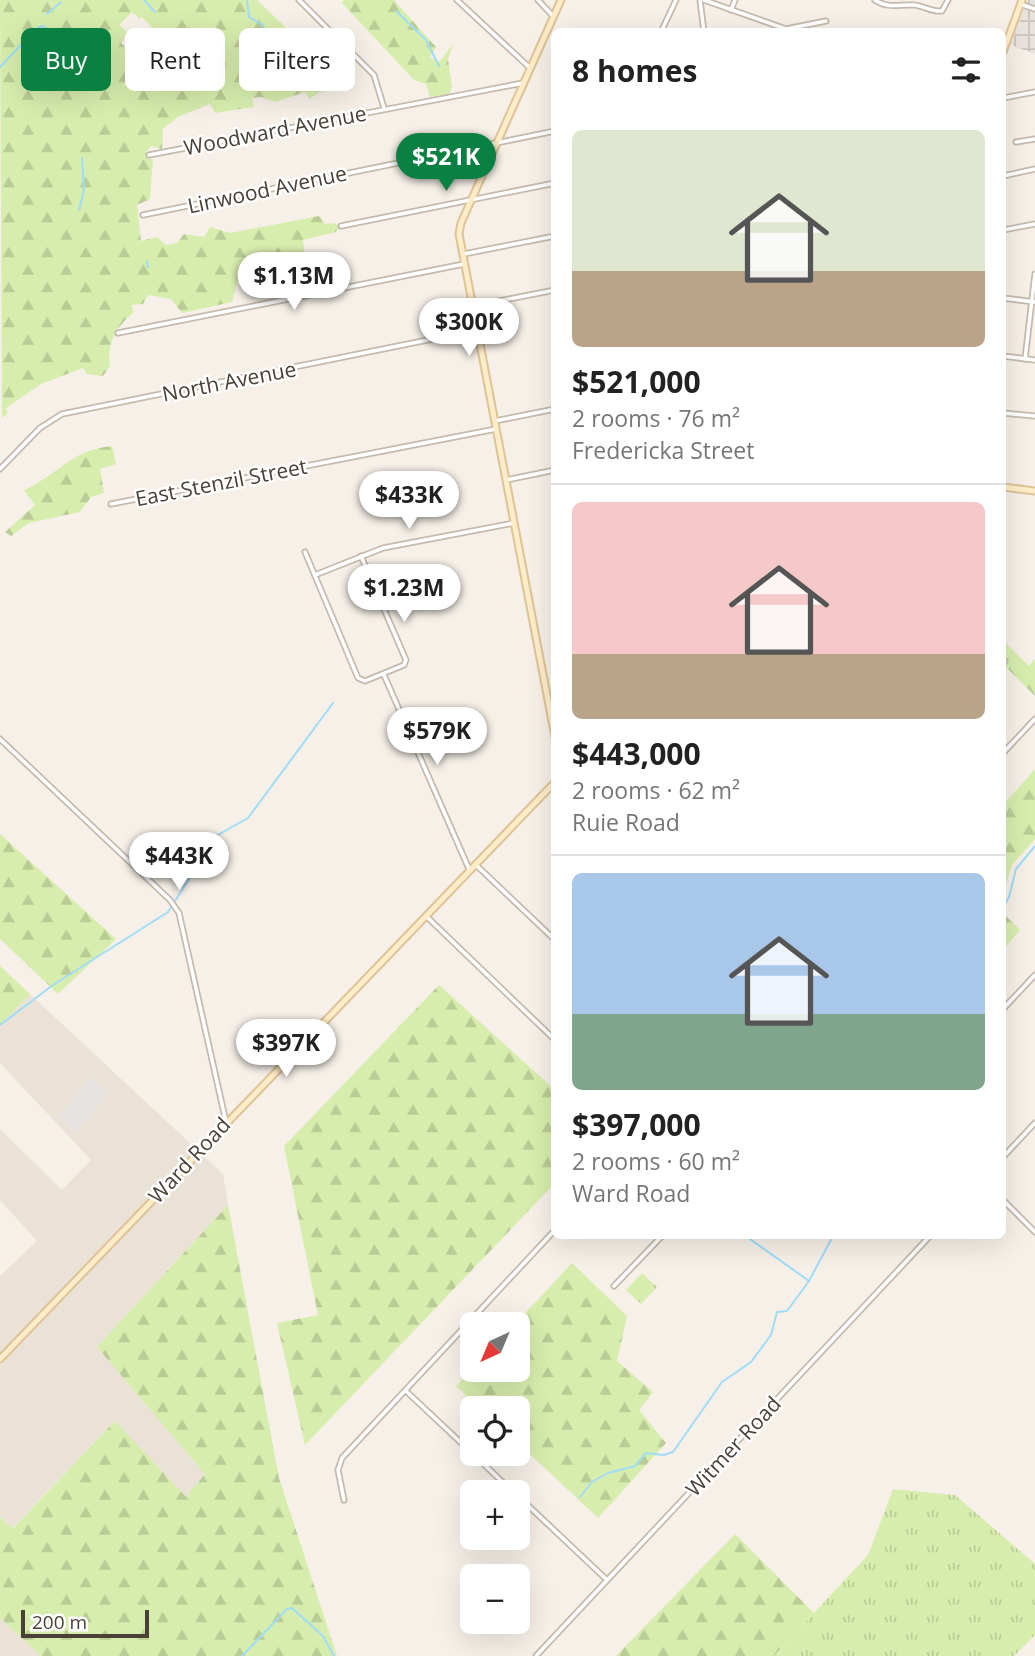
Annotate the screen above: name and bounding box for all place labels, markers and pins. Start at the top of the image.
pin: $521K [397,134,495,193]
pin: $1.13M [237,252,351,312]
pin: $300K [420,298,518,358]
pin: $433K [360,472,458,531]
pin: $1.23M [347,564,461,624]
pin: $579K [388,708,486,767]
pin: $443K [130,832,228,892]
pin: $397K [237,1020,335,1079]

